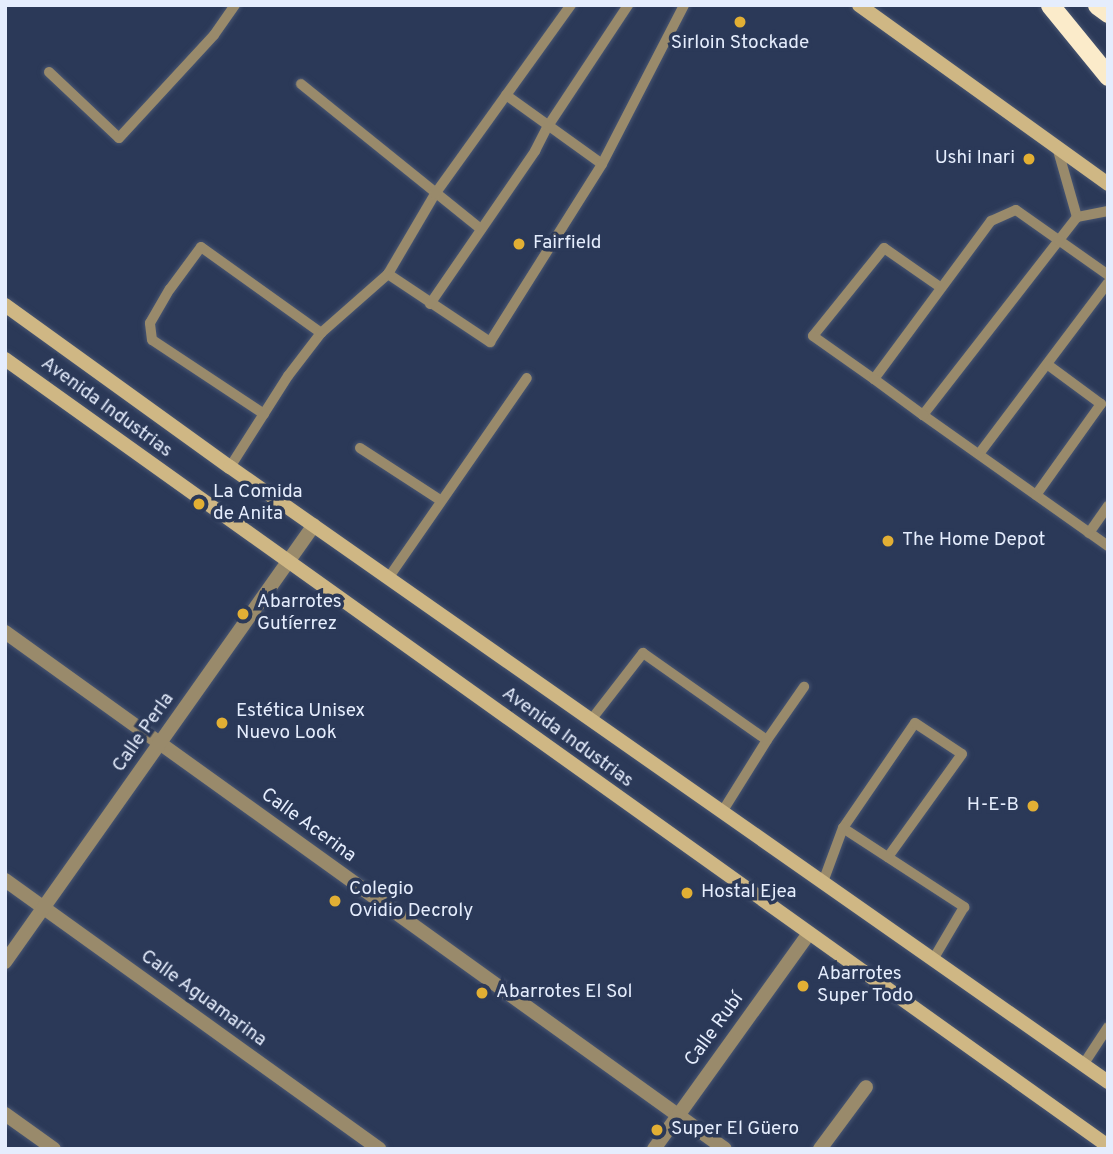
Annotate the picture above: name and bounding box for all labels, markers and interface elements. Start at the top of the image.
marker: Sirloin Stockade [732,14,748,30]
place label: Sirloin Stockade [671,33,809,55]
place label: Ushi Inari [935,148,1015,170]
marker: Ushi Inari [1021,151,1037,167]
place label: Fairfield [533,233,602,255]
marker: Fairfield [511,236,527,252]
street label: Avenida Industrias [36,353,176,463]
place label: La Comida de Anita [213,482,303,526]
marker: La Comida de Anita [191,496,207,512]
place label: The Home Depot [902,530,1045,552]
marker: The Home Depot [880,533,896,549]
place label: Abarrotes Gutíerrez [257,592,342,636]
marker: Abarrotes Gutíerrez [235,606,251,622]
street label: Avenida Industrias [497,683,637,793]
street label: Calle Perla [108,689,180,777]
place label: Estética Unisex Nuevo Look [236,701,365,745]
marker: Estética Unisex Nuevo Look [214,715,230,731]
street label: Calle Acerina [256,784,360,868]
place label: H-E-B [967,795,1019,817]
marker: H-E-B [1025,798,1041,814]
place label: Colegio Ovidio Decroly [349,879,473,923]
place label: Hostal Ejea [701,882,797,904]
marker: Hostal Ejea [679,885,695,901]
marker: Colegio Ovidio Decroly [327,893,343,909]
street label: Calle Aguamarina [135,945,271,1053]
place label: Abarrotes Super Todo [817,964,914,1008]
marker: Abarrotes Super Todo [795,978,811,994]
place label: Abarrotes El Sol [496,982,633,1004]
marker: Abarrotes El Sol [474,985,490,1001]
street label: Calle Rubí [681,989,749,1071]
place label: Super El Güero [671,1119,799,1141]
marker: Super El Güero [649,1122,665,1138]

